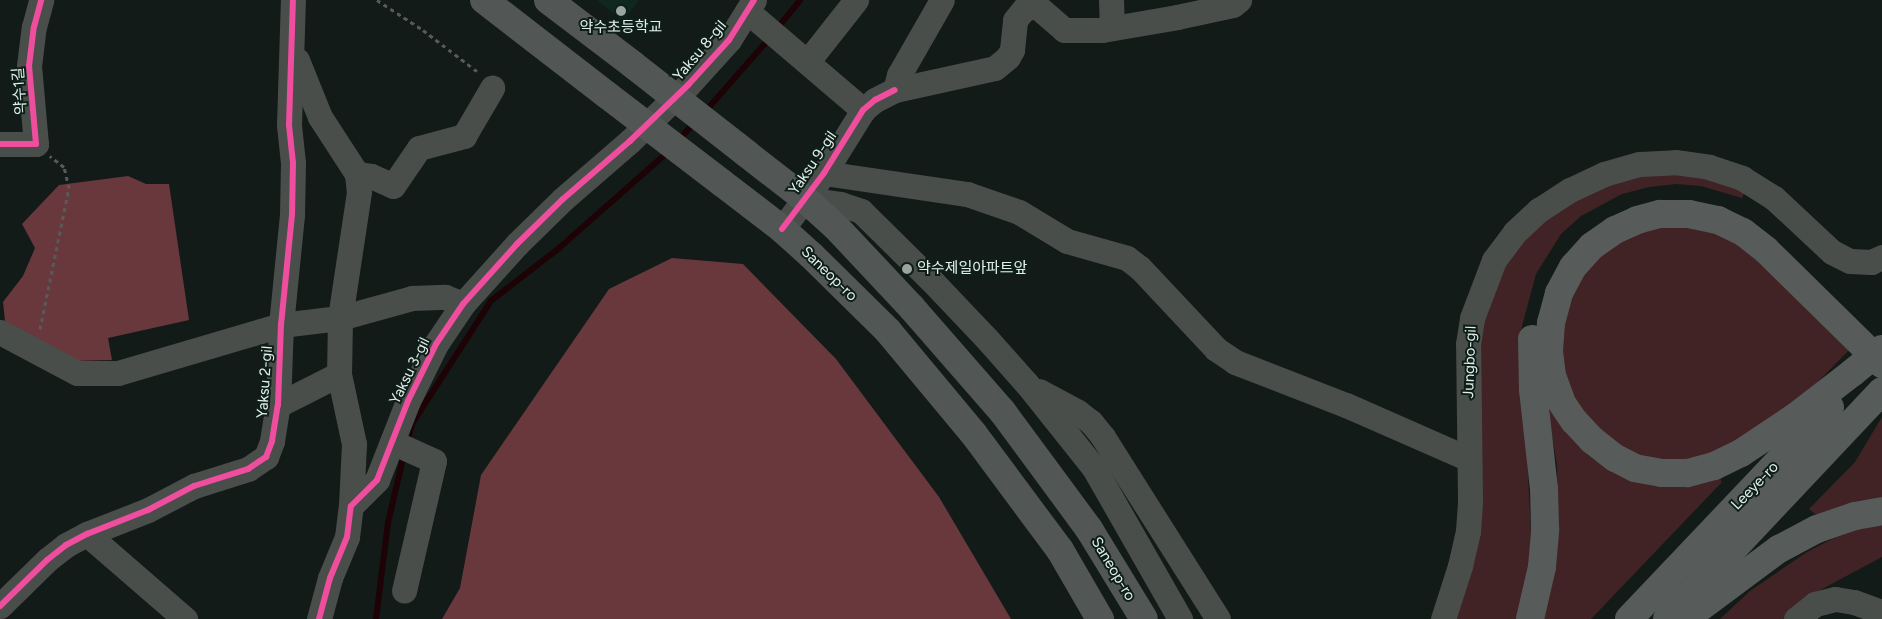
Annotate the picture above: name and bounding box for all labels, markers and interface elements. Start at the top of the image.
marker: 약수초등학교 [615,5,627,17]
street label: Yaksu 8-gil [670,17,730,85]
place label: 약수초등학교 [580,19,662,37]
street label: 약수1길 [9,67,31,115]
street label: Yaksu 9-gil [785,128,841,198]
street label: Saneop-ro [797,243,861,305]
place label: 약수제일아파트앞 [917,260,1027,278]
marker: 약수제일아파트앞 [901,263,913,275]
street label: Jungbo-gil [1460,325,1480,399]
street label: Yaksu 3-gil [386,335,434,407]
street label: Yaksu 2-gil [253,345,277,419]
street label: Leeye-ro [1728,458,1782,514]
street label: Saneop-ro [1087,534,1139,604]

